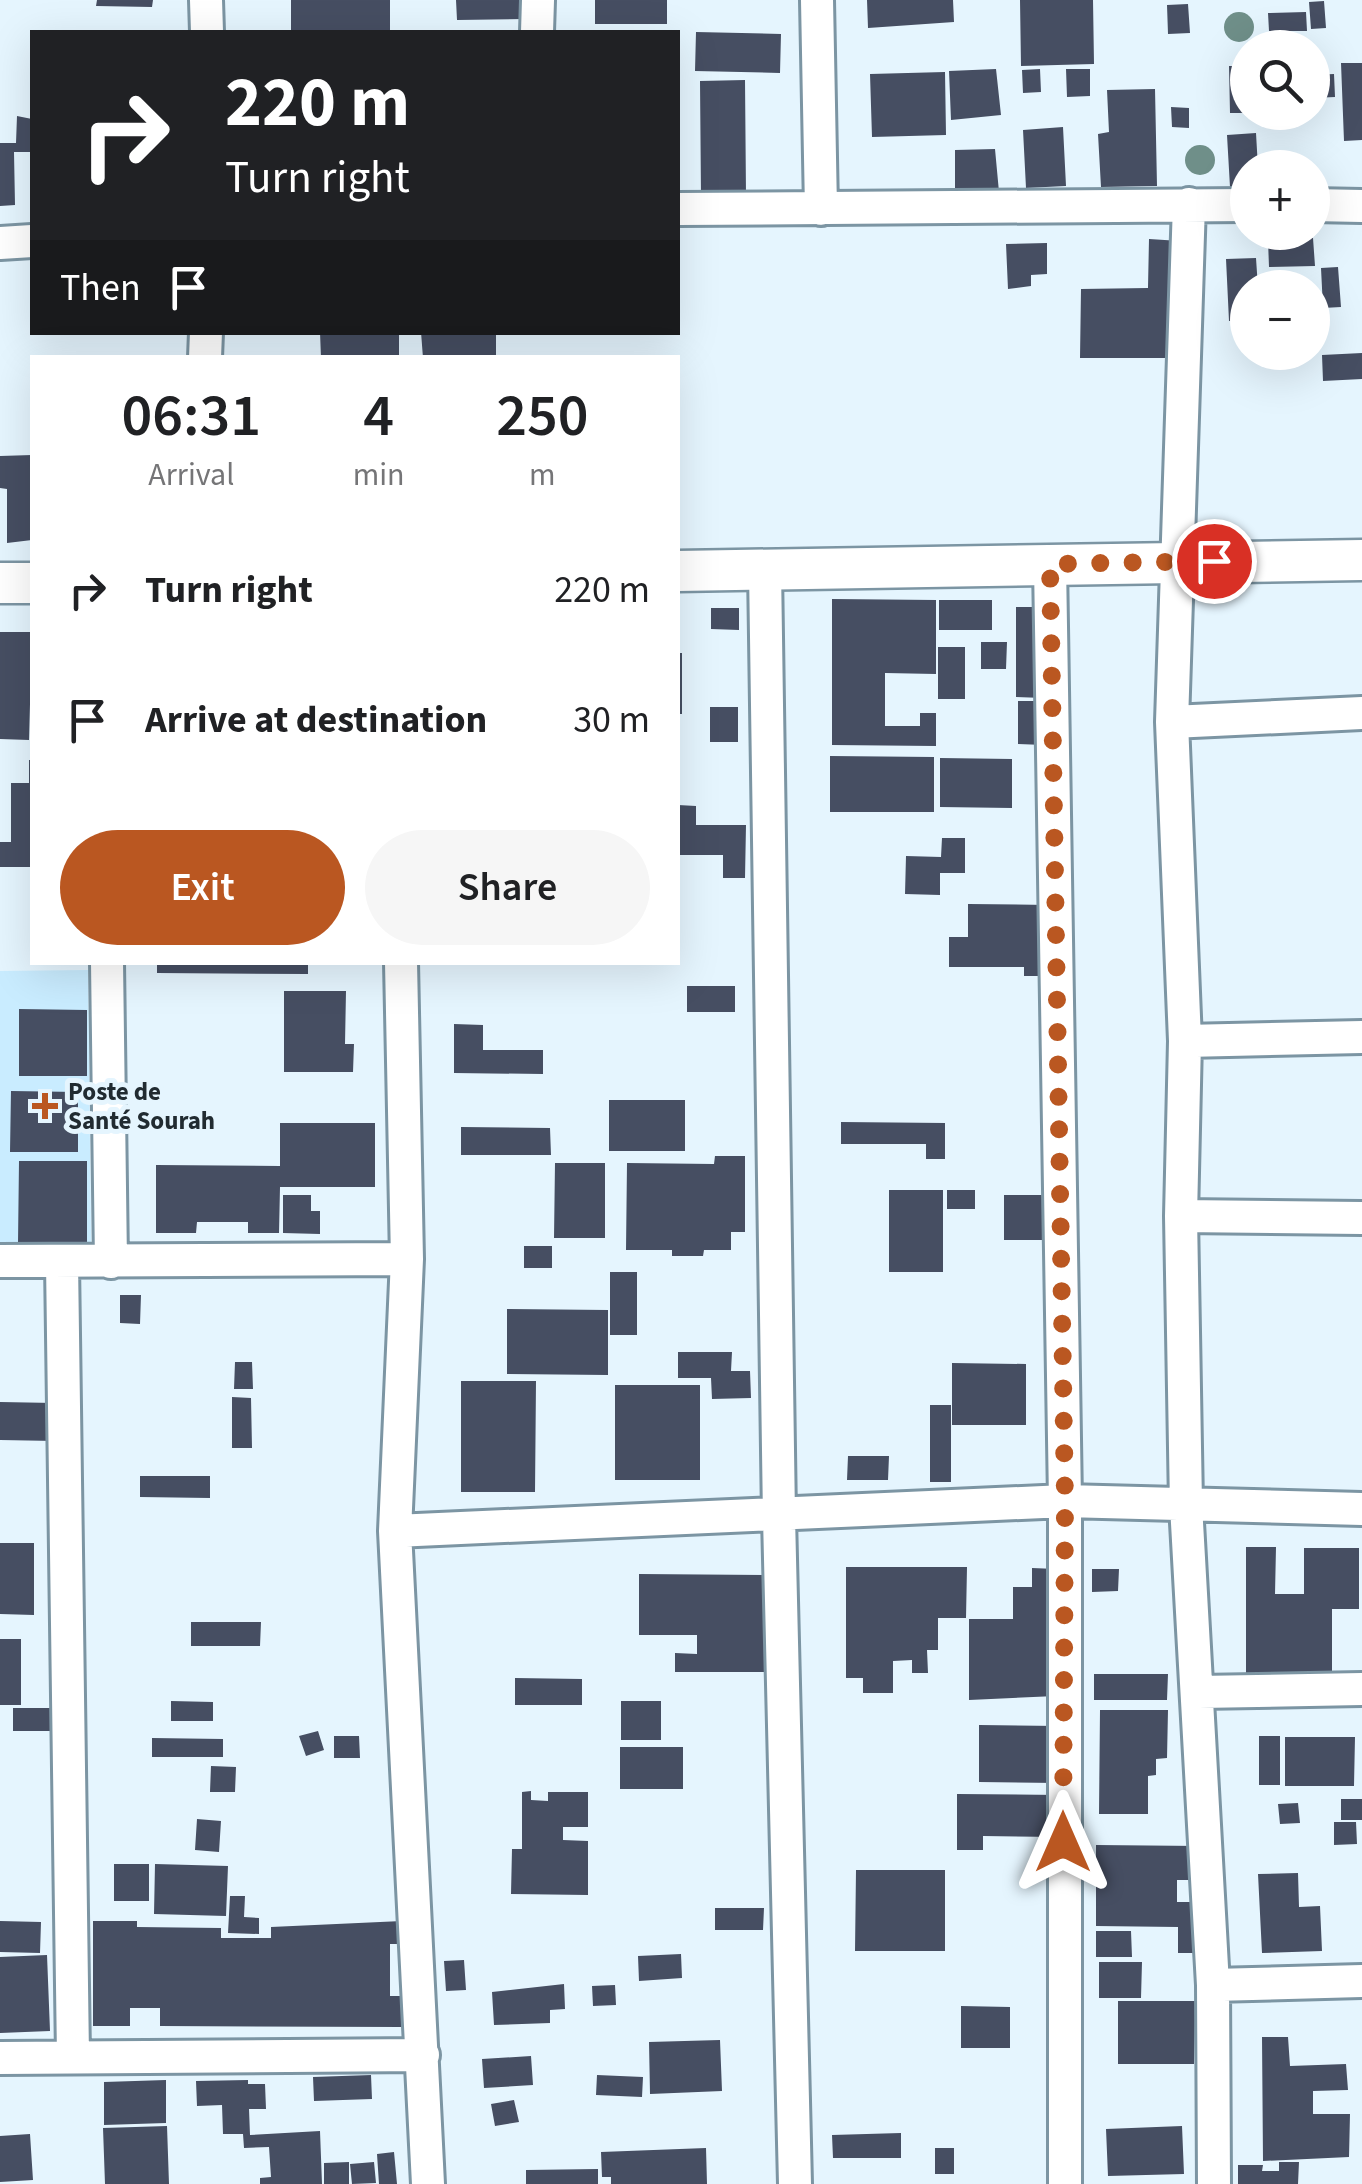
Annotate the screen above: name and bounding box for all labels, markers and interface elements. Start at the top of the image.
map controls [1230,30,1330,370]
button: search [1230,30,1330,130]
text: 220 m [225,53,410,153]
icon: right [60,70,190,200]
text: Turn right [225,146,410,210]
button: + [1230,150,1330,250]
icon: arrive [161,260,216,315]
text: Then [60,261,141,315]
button: − [1230,270,1330,370]
text: 06:31 [122,374,261,459]
text: 4 [363,374,394,459]
text: 250 [496,374,588,459]
text: Arrival [148,452,234,498]
text: min [353,452,405,498]
text: m [529,452,556,498]
pin [1172,519,1257,604]
icon: arrive [1187,534,1242,589]
icon: right [60,563,115,618]
text: Turn right [145,563,313,617]
text: 220 m [554,563,650,617]
icon: arrive [60,693,115,748]
text: Arrive at destination [145,693,487,747]
text: 30 m [573,693,650,747]
button: Exit [60,830,345,945]
button: Share [365,830,650,945]
place label: Poste de Santé Sourah [68,1074,215,1139]
marker: Poste de Santé Sourah [32,1093,58,1119]
position arrow [1011,1790,1115,1894]

